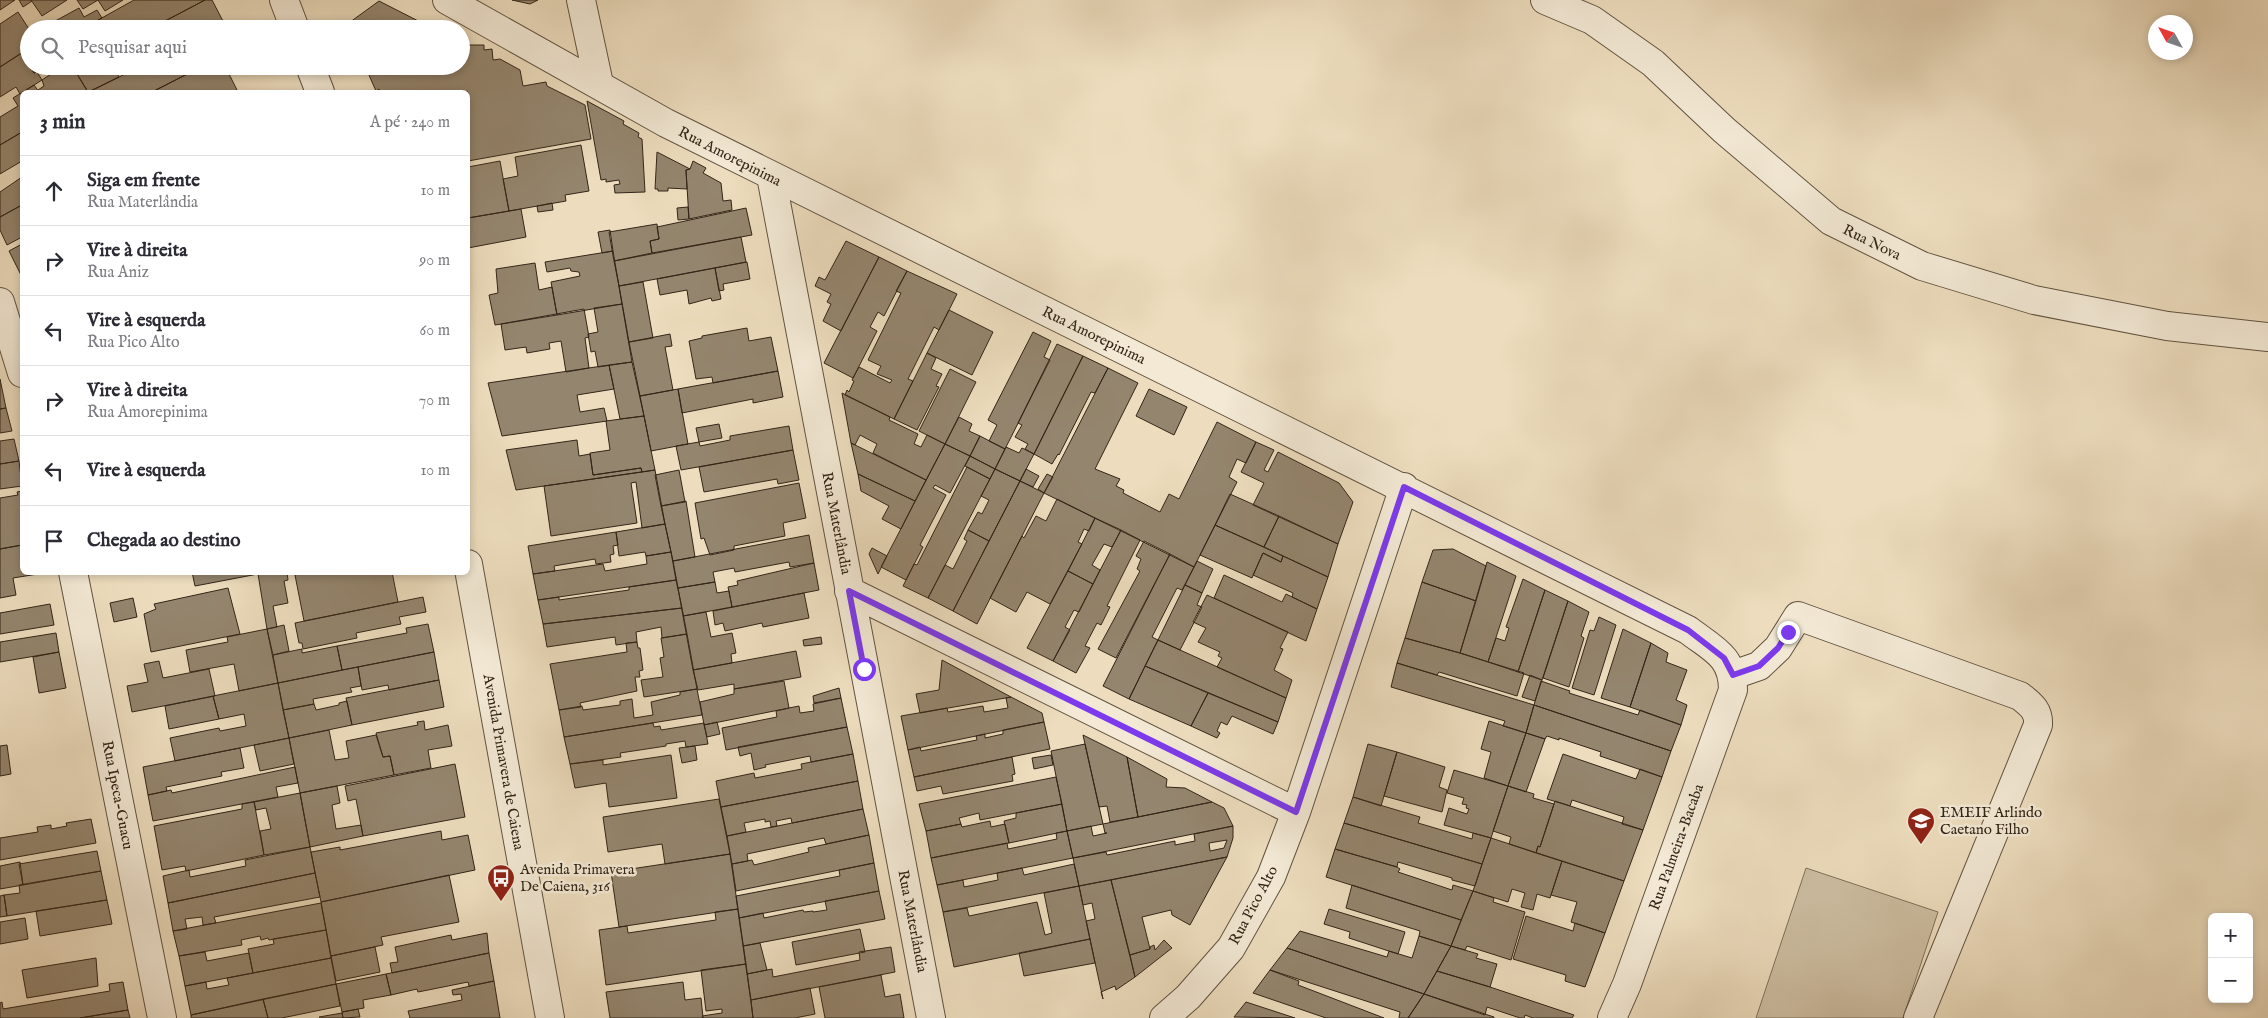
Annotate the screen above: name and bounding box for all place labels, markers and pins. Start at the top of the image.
place label: EMEIF Arlindo Caetano Filho [1940,803,2042,839]
school or university icon: EMEIF Arlindo Caetano Filho [1906,806,1936,845]
place label: Avenida Primavera De Caiena, 316 [519,860,635,896]
bus stop icon: Avenida Primavera De Caiena, 316 [486,863,516,902]

